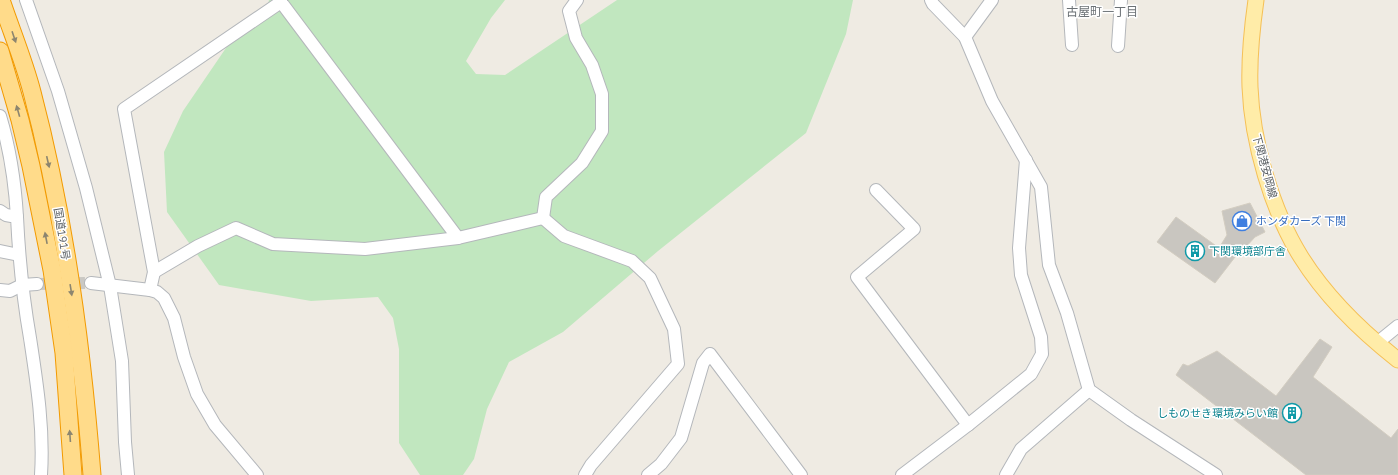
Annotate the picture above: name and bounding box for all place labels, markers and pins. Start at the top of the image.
shop icon: ホンダカーズ 下関 [1231,210,1253,232]
place label: ホンダカーズ 下関 [1256,214,1346,228]
building icon: 下関環境部庁舎 [1184,240,1206,262]
place label: 下関環境部庁舎 [1209,244,1286,258]
building icon: しものせき環境みらい館 [1281,402,1303,424]
place label: しものせき環境みらい館 [1157,406,1278,420]

